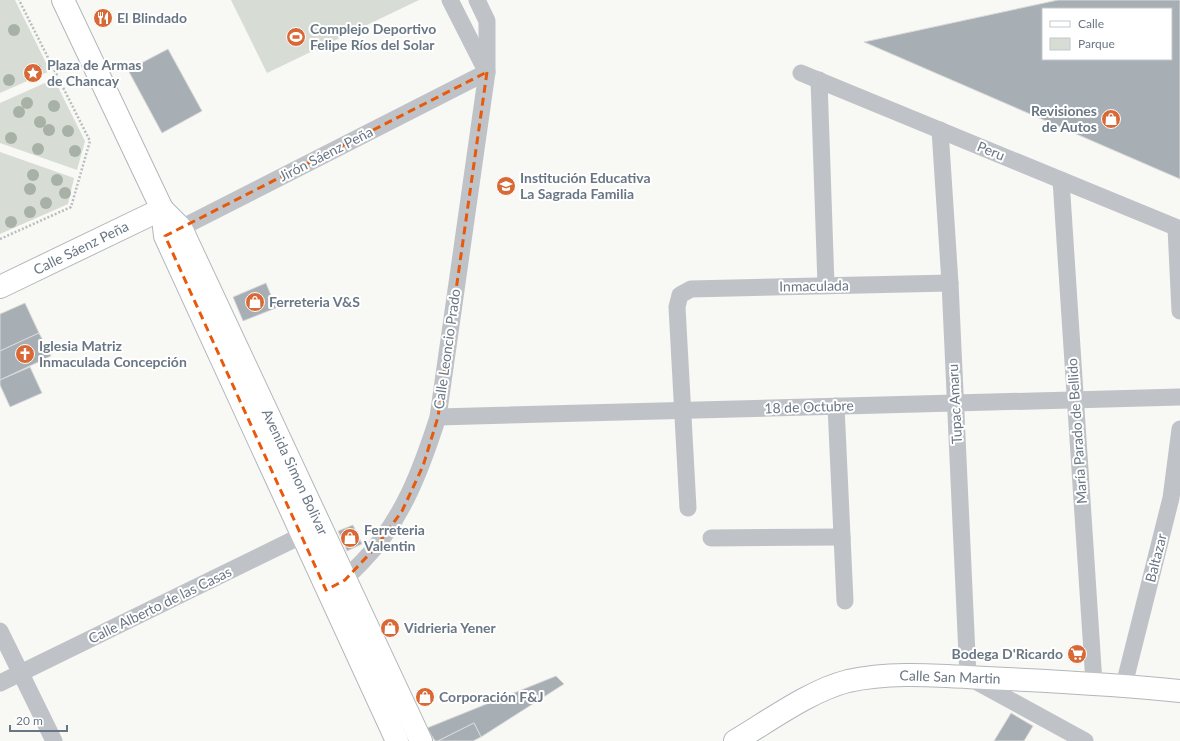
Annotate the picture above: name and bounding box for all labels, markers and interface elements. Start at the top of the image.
restaurant icon: El Blindado [92,7,114,29]
legend [1042,8,1172,60]
place label: El Blindado [117,9,187,26]
text: Calle [1078,16,1104,31]
place label: Complejo Deportivo Felipe Ríos del Solar [310,20,436,53]
sports icon: Complejo Deportivo Felipe Ríos del Solar [285,26,307,48]
text: Parque [1078,36,1115,51]
place label: Plaza de Armas de Chancay [47,56,141,89]
place icon: Plaza de Armas de Chancay [22,62,44,84]
place label: Revisiones de Autos [1031,102,1097,135]
shop icon: Revisiones de Autos [1100,108,1122,130]
street label: Jirón Sáenz Peña [276,123,376,185]
street label: Peru [975,137,1008,164]
place label: Institución Educativa La Sagrada Familia [520,169,651,202]
school or university icon: Institución Educativa La Sagrada Familia [495,175,517,197]
street label: Calle Sáenz Peña [30,217,131,278]
street label: Inmaculada [779,276,849,295]
street label: Calle Leoncio Prado [430,288,463,410]
shop icon: Ferreteria V&S [244,291,266,313]
place label: Ferreteria V&S [269,293,360,310]
place label: Iglesia Matriz Inmaculada Concepción [39,337,187,370]
church icon: Iglesia Matriz Inmaculada Concepción [14,343,36,365]
street label: María Parado de Bellido [1063,358,1090,504]
street label: Tupac Amaru [944,364,965,444]
street label: 18 de Octubre [764,396,854,417]
street label: Avenida Simon Bolivar [259,406,332,538]
place label: Ferreteria Valentin [363,521,425,554]
shop icon: Ferreteria Valentin [339,527,361,549]
street label: Baltazar [1141,532,1170,584]
street label: Calle Alberto de las Casas [85,562,234,647]
shop icon: Vidrieria Yener [379,617,401,639]
place label: Vidrieria Yener [403,619,497,636]
supermarket icon: Bodega D'Ricardo [1066,643,1088,665]
place label: Bodega D'Ricardo [952,645,1063,662]
street label: Calle San Martin [899,666,1001,687]
shop icon: Corporación F&J [414,686,436,708]
place label: Corporación F&J [439,688,544,705]
scale bar [10,707,67,733]
text: 20 m [16,713,43,728]

